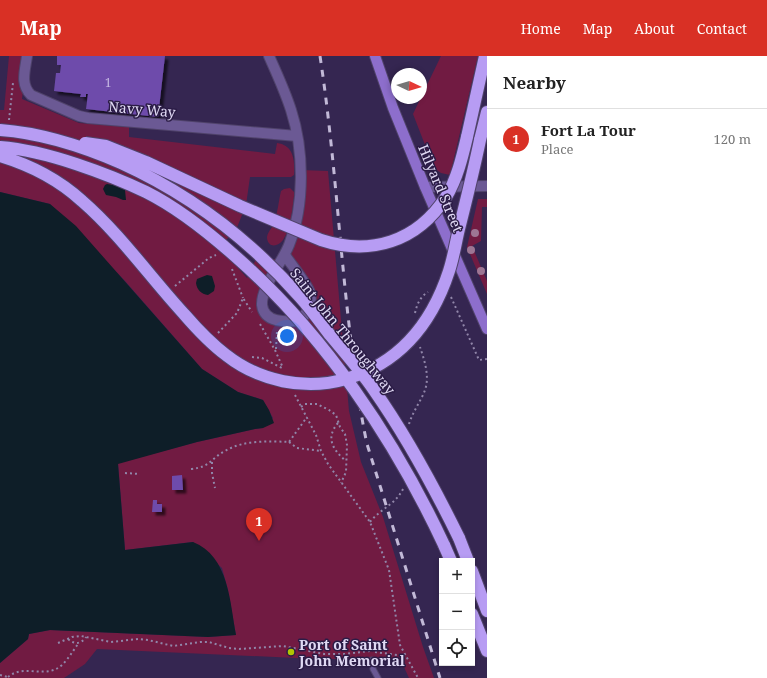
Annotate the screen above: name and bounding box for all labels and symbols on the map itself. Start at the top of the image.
north arrow [391,68,427,104]
house number: 1 [105,74,111,91]
street label: Navy Way [108,97,176,121]
street label: Hilyard Street [414,141,468,235]
street label: Saint John Throughway [286,264,400,398]
your location [277,326,297,346]
pin: 1 [246,508,272,541]
place label: Port of Saint John Memorial [298,635,405,670]
marker: Port of Saint John Memorial [286,647,296,657]

